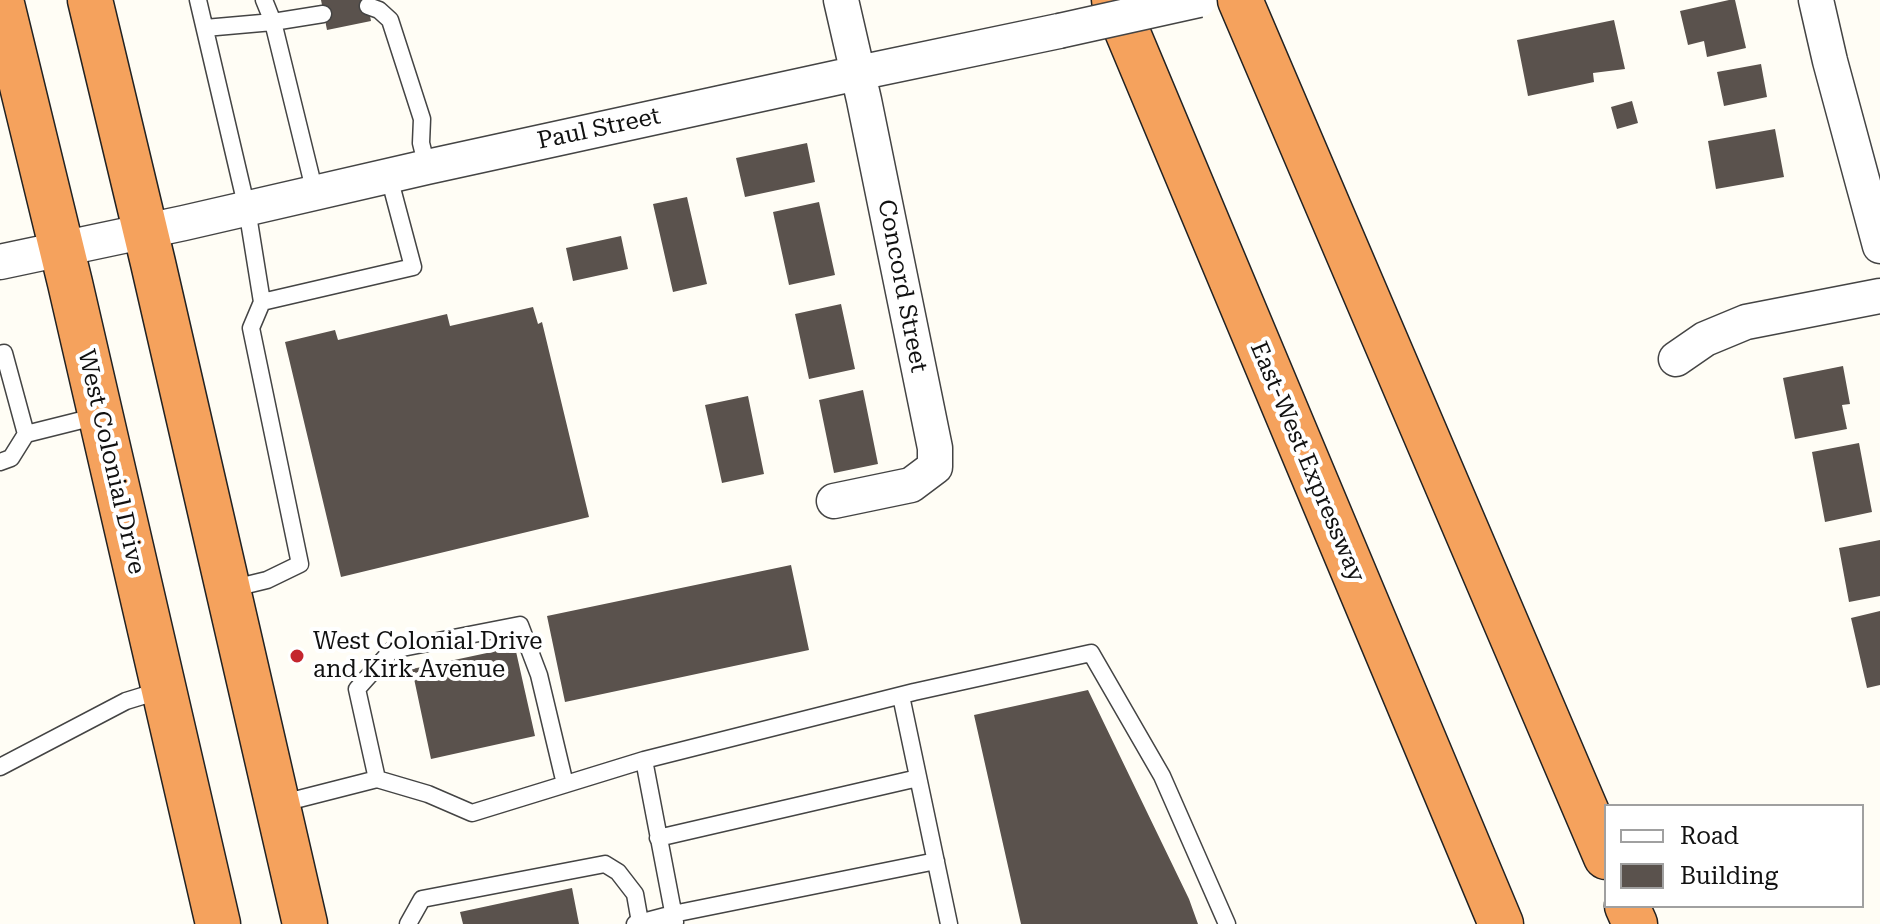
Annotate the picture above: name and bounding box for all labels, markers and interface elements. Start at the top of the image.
street label: Paul Street [535,102,663,156]
street label: Concord Street [871,197,933,375]
street label: East-West Expressway [1243,338,1371,586]
street label: West Colonial Drive [71,347,151,577]
place label: West Colonial Drive and Kirk Avenue [313,628,542,684]
marker: West Colonial Drive and Kirk Avenue [288,647,306,665]
legend [1604,804,1864,908]
text: Road [1680,822,1739,850]
text: Building [1680,862,1778,890]

